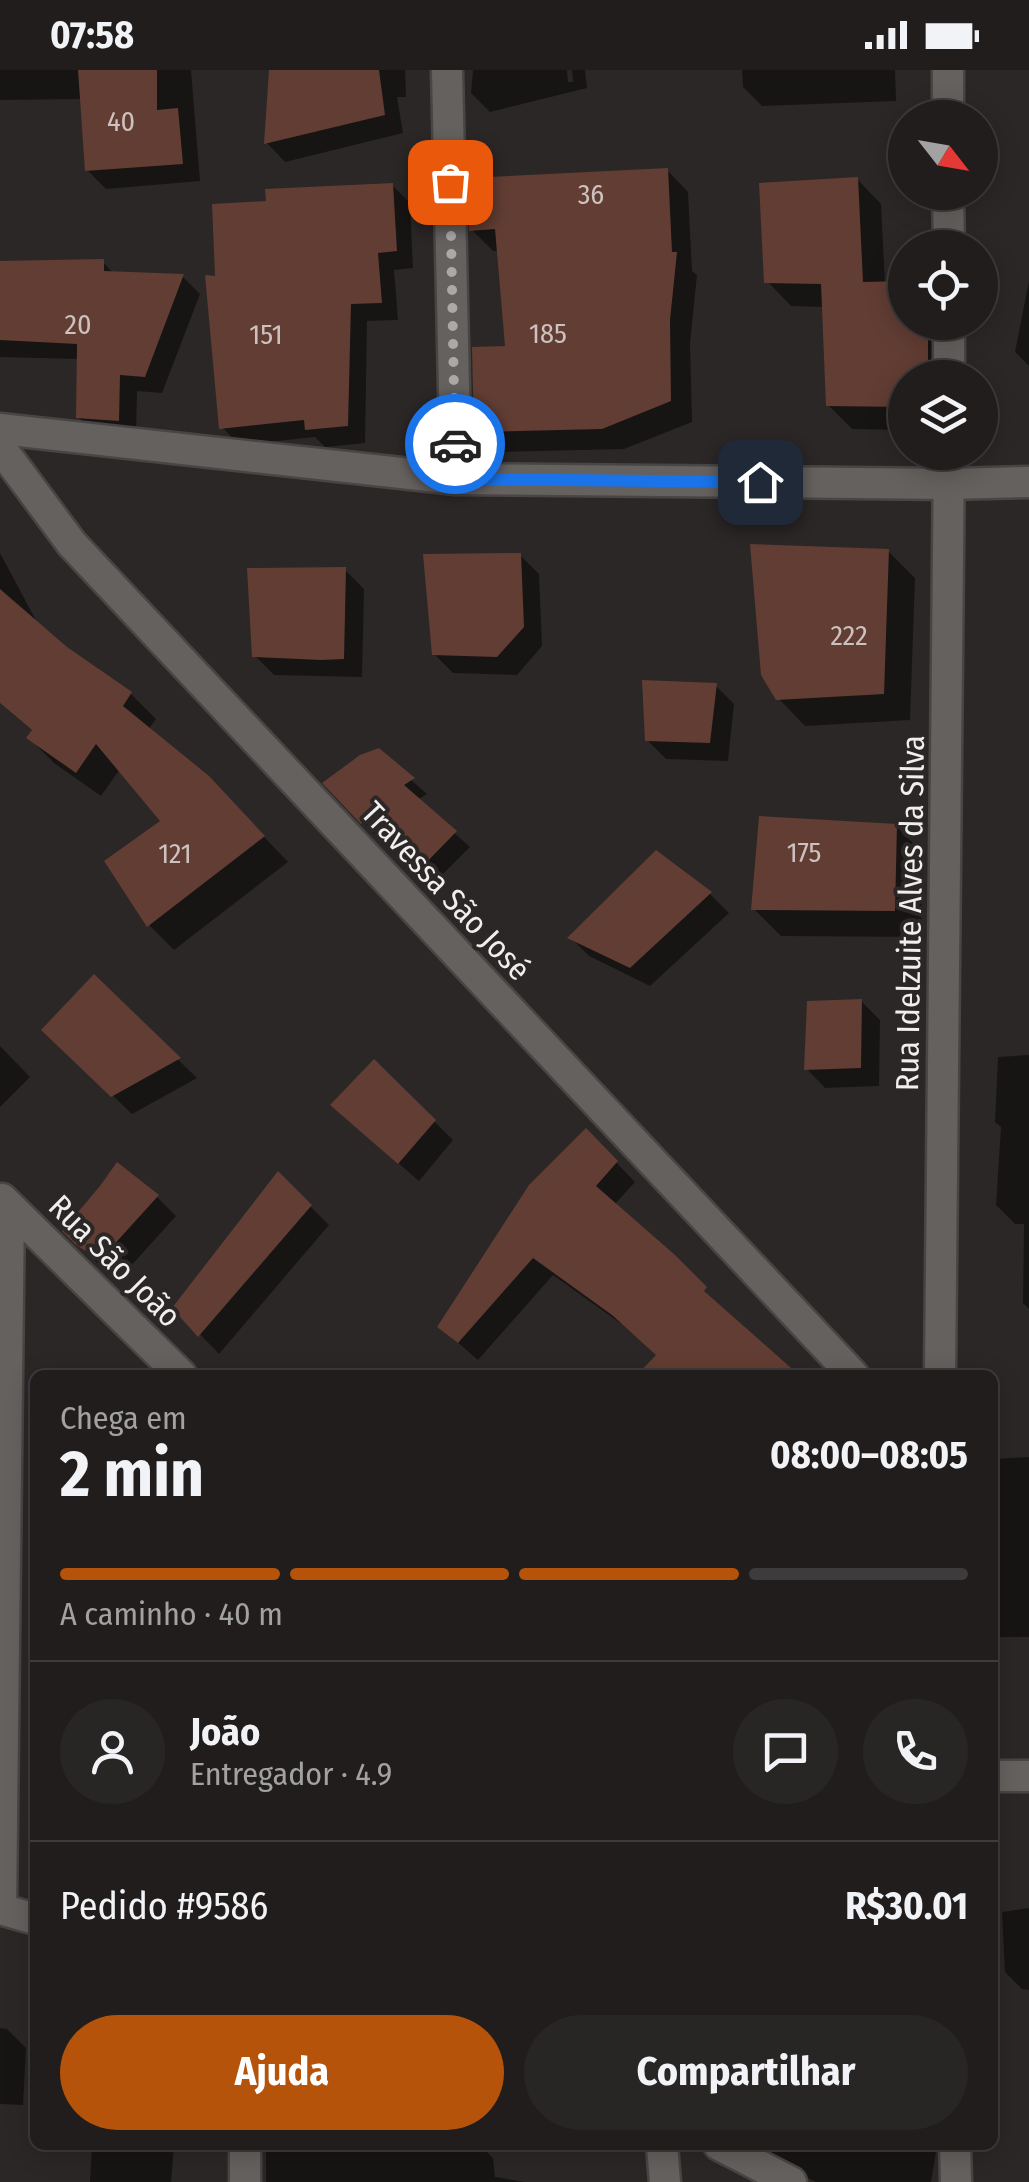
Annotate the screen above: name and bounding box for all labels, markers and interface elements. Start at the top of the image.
text: 07:58 [50,12,134,58]
north arrow [888,100,998,210]
map controls [888,100,998,470]
house number: 40 [107,105,135,138]
pin [408,140,493,225]
icon: bag [423,155,478,210]
house number: 36 [578,178,604,211]
button: locate [888,230,998,340]
house number: 20 [65,308,91,341]
house number: 185 [529,317,567,350]
house number: 151 [249,318,283,351]
button: layers [888,360,998,470]
courier [405,394,505,494]
icon: car [428,417,483,472]
pin [718,440,803,525]
icon: home [733,455,788,510]
house number: 222 [830,619,868,652]
street label: Rua Idelzuite Alves da Silva [888,735,932,1091]
street label: Travessa São José [354,794,538,988]
house number: 175 [787,836,821,869]
house number: 121 [158,837,192,870]
street label: Rua São João [41,1187,189,1335]
text: Chega em [60,1399,187,1437]
text: 08:00–08:05 [770,1432,968,1478]
text: 2 min [60,1435,204,1513]
text: A caminho · 40 m [60,1595,283,1633]
button: person [60,1699,165,1804]
button: chat [733,1699,838,1804]
button: phone [863,1699,968,1804]
text: João [190,1709,260,1755]
text: Entregador · 4.9 [190,1755,392,1793]
text: Pedido #9586 [60,1883,268,1929]
text: R$30.01 [845,1883,968,1929]
button: Ajuda [60,2015,504,2130]
button: Compartilhar [524,2015,968,2130]

